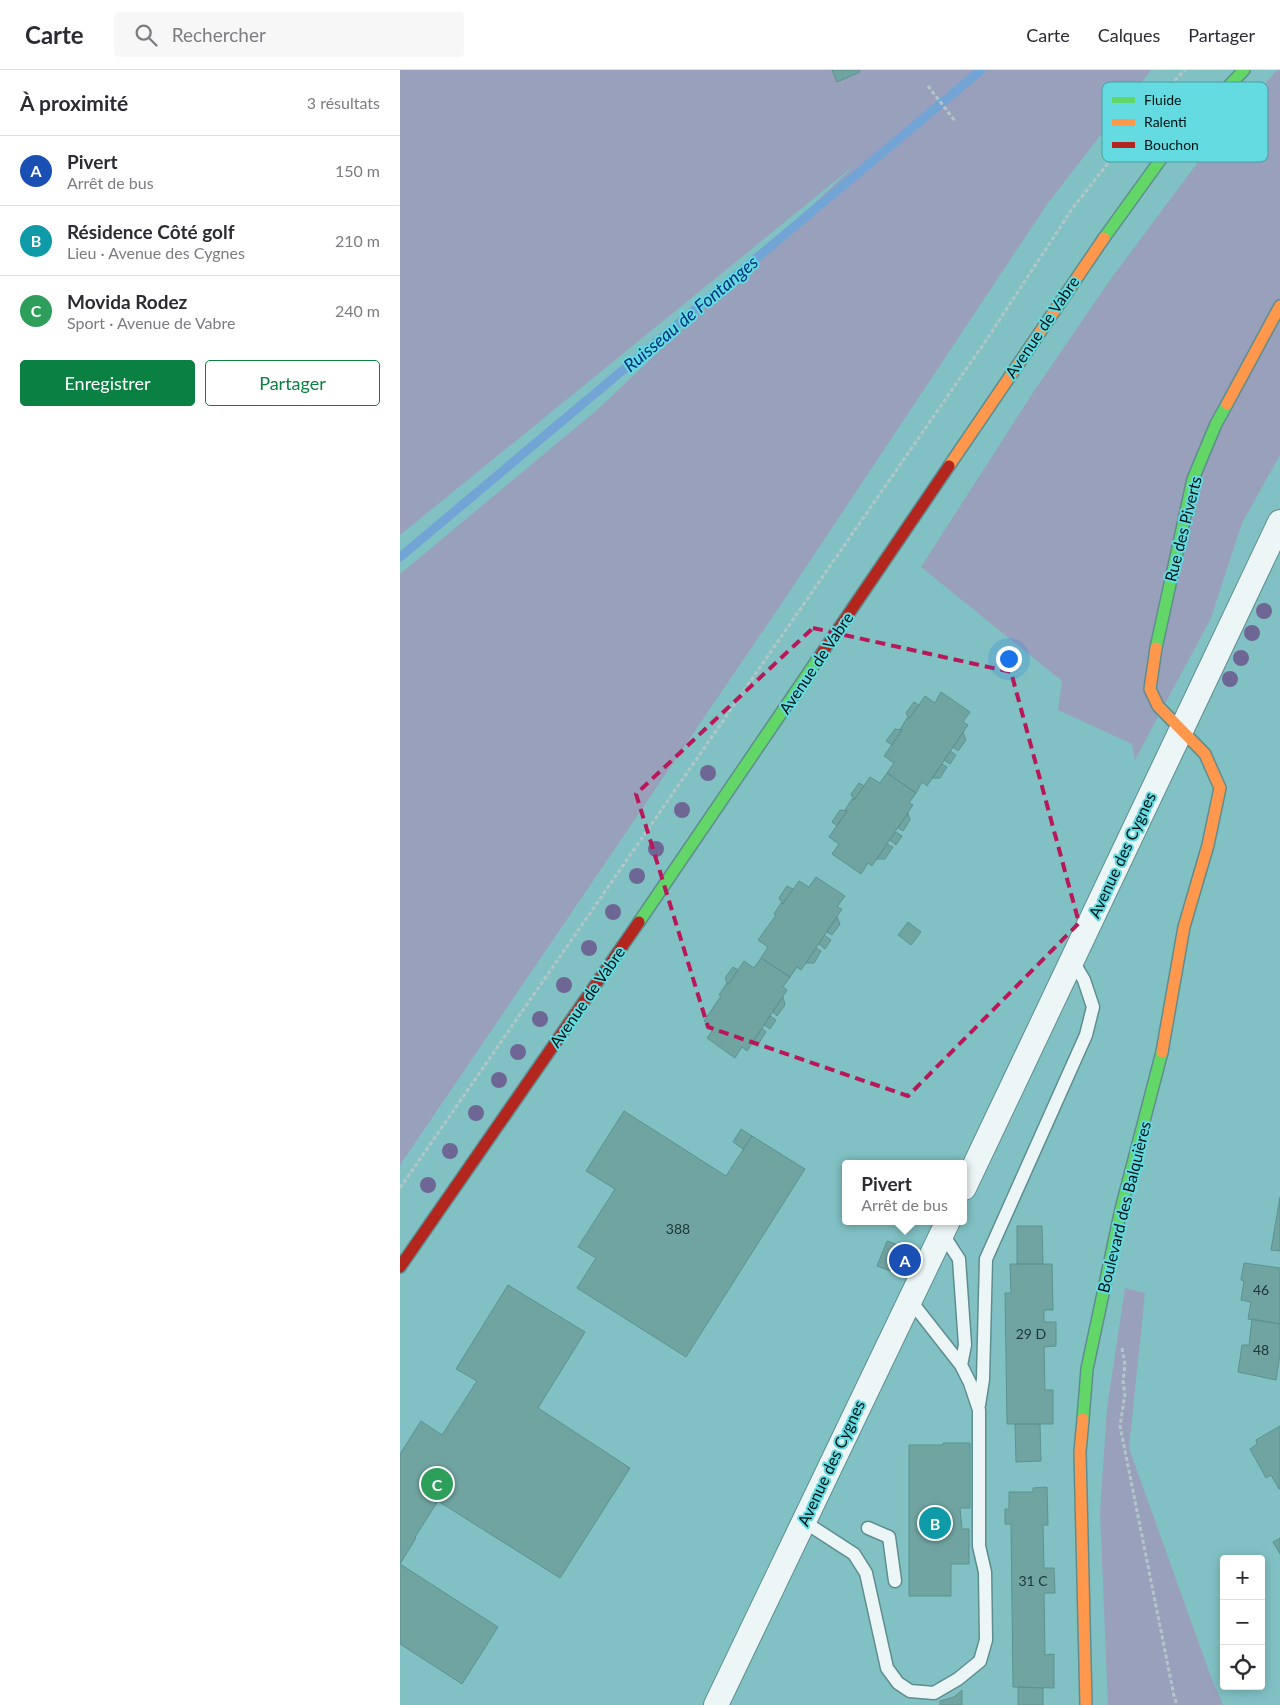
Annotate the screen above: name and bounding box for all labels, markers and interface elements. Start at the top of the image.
search box [114,12,464,57]
text: Carte [25,20,84,49]
icon: search [132,21,160,49]
text: Rechercher [172,23,266,46]
text: Carte [1026,24,1070,46]
text: Calques [1098,24,1160,46]
text: Partager [1188,24,1255,46]
legend [1102,82,1268,162]
text: À proximité [20,90,128,115]
text: Fluide [1144,91,1182,108]
text: 3 résultats [307,93,380,112]
text: Ralenti [1144,113,1187,130]
text: Bouchon [1144,136,1199,153]
text: Pivert [67,150,118,173]
text: A [30,161,42,180]
text: 150 m [335,161,380,180]
text: Arrêt de bus [67,173,154,192]
text: Résidence Côté golf [67,220,234,243]
text: B [31,231,41,250]
text: 210 m [335,231,380,250]
text: Lieu · Avenue des Cygnes [67,243,245,262]
water label: Ruisseau de Fontanges [619,251,762,376]
street label: Avenue de Vabre [1001,272,1083,381]
text: Movida Rodez [67,290,187,313]
text: C [31,301,41,320]
text: 240 m [335,301,380,320]
text: Sport · Avenue de Vabre [67,313,235,332]
button: Enregistrer [20,360,195,406]
button: Partager [205,360,380,406]
street label: Rue des Piverts [1160,474,1205,584]
street label: Avenue de Vabre [775,608,857,717]
your location [996,646,1022,672]
street label: Avenue des Cygnes [1084,789,1159,921]
street label: Avenue de Vabre [545,943,628,1051]
street label: Boulevard des Balquières [1093,1119,1154,1295]
popup [842,1160,967,1225]
text: Pivert [861,1172,912,1195]
text: Arrêt de bus [861,1195,948,1214]
house number: 388 [666,1220,690,1237]
pin: A [889,1241,921,1279]
house number: 46 [1253,1281,1269,1298]
house number: 29 D [1016,1325,1046,1342]
house number: 48 [1253,1341,1269,1358]
street label: Avenue des Cygnes [793,1397,868,1529]
pin: C [421,1465,453,1503]
pin: B [919,1504,951,1542]
map controls [1220,1555,1265,1690]
button: + [1220,1555,1265,1600]
house number: 31 C [1018,1572,1048,1589]
button: − [1220,1600,1265,1645]
button: locate [1220,1645,1265,1690]

